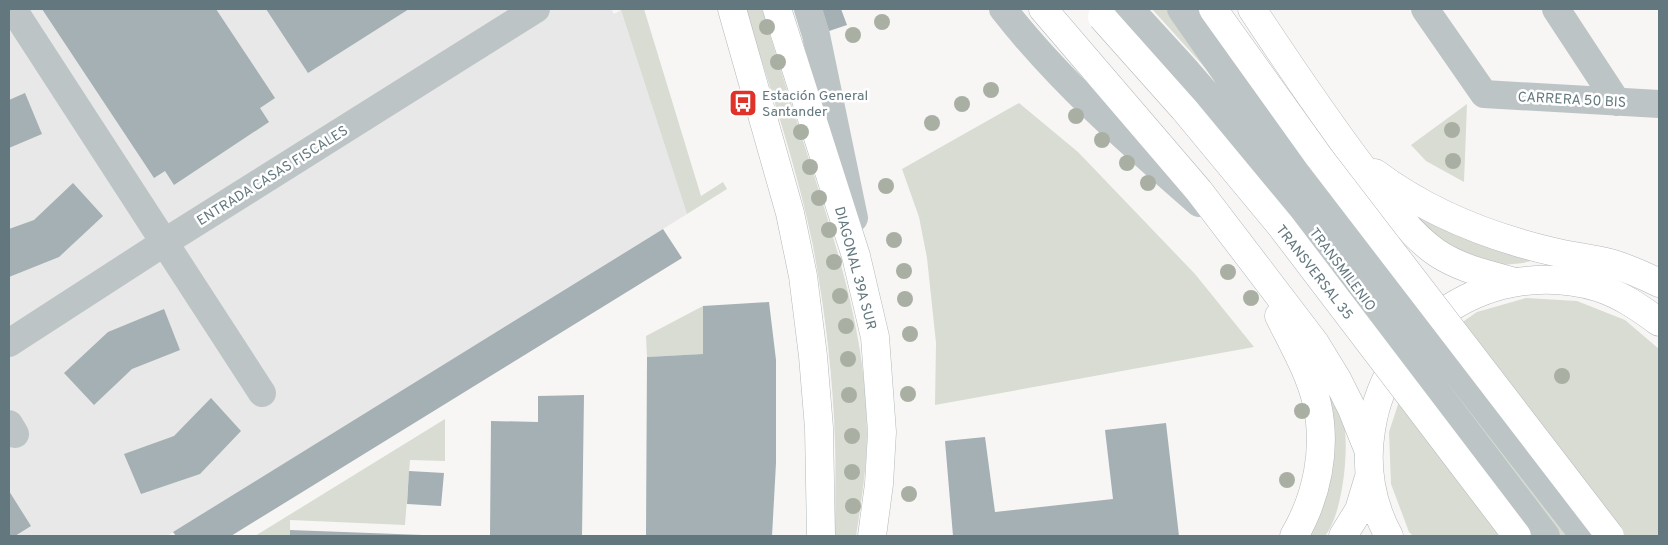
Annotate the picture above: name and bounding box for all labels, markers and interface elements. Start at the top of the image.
bus stop icon: Estación General Santander [728,88,758,118]
place label: Estación General Santander [762,88,868,121]
street label: CARRERA 50 BIS [1517,89,1627,112]
street label: ENTRADA CASAS FISCALES [194,123,352,230]
street label: DIAGONAL 39A SUR [830,205,879,332]
street label: TRANSVERSAL 35 [1272,222,1356,324]
street label: TRANSMILENIO [1305,225,1379,315]

